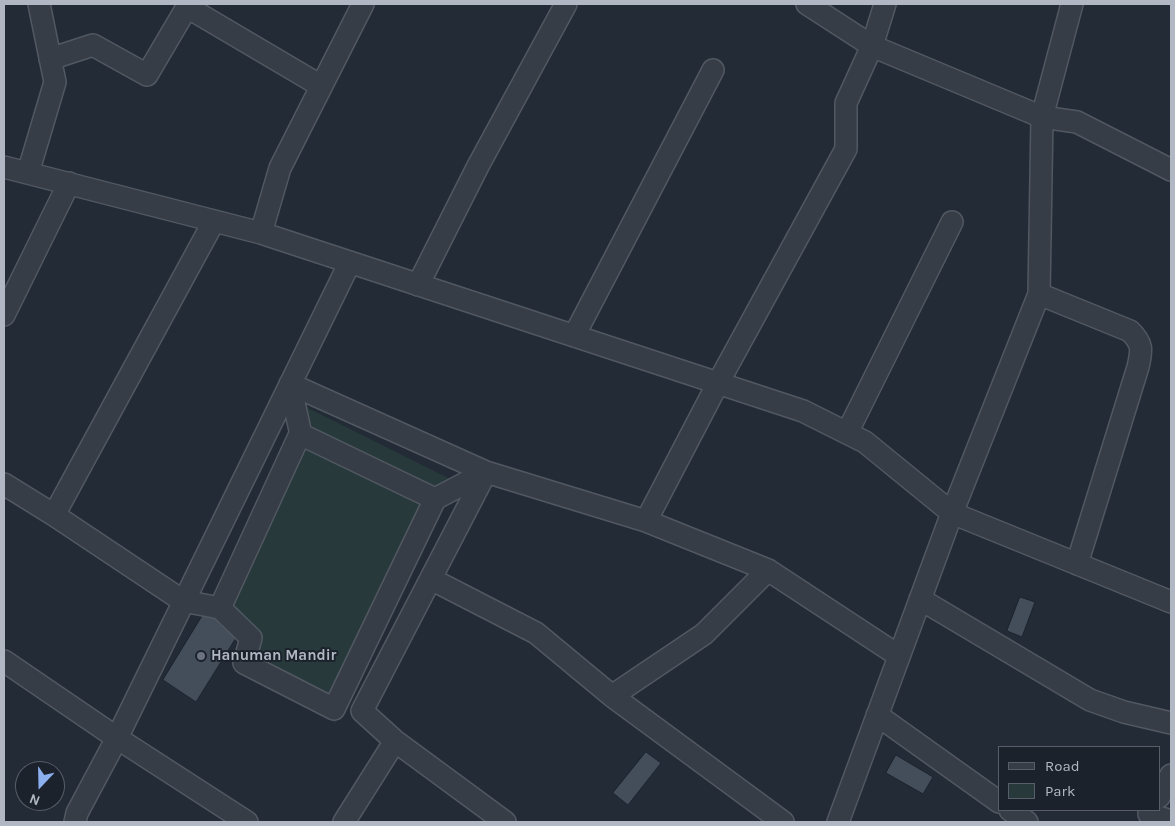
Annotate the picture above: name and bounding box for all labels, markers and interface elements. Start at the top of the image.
place label: Hanuman Mandir [211,647,337,665]
marker: Hanuman Mandir [195,650,207,662]
legend [998,746,1160,811]
text: Road [1045,757,1080,775]
north arrow [15,761,65,811]
text: Park [1045,782,1075,800]
text: N [27,790,43,809]

